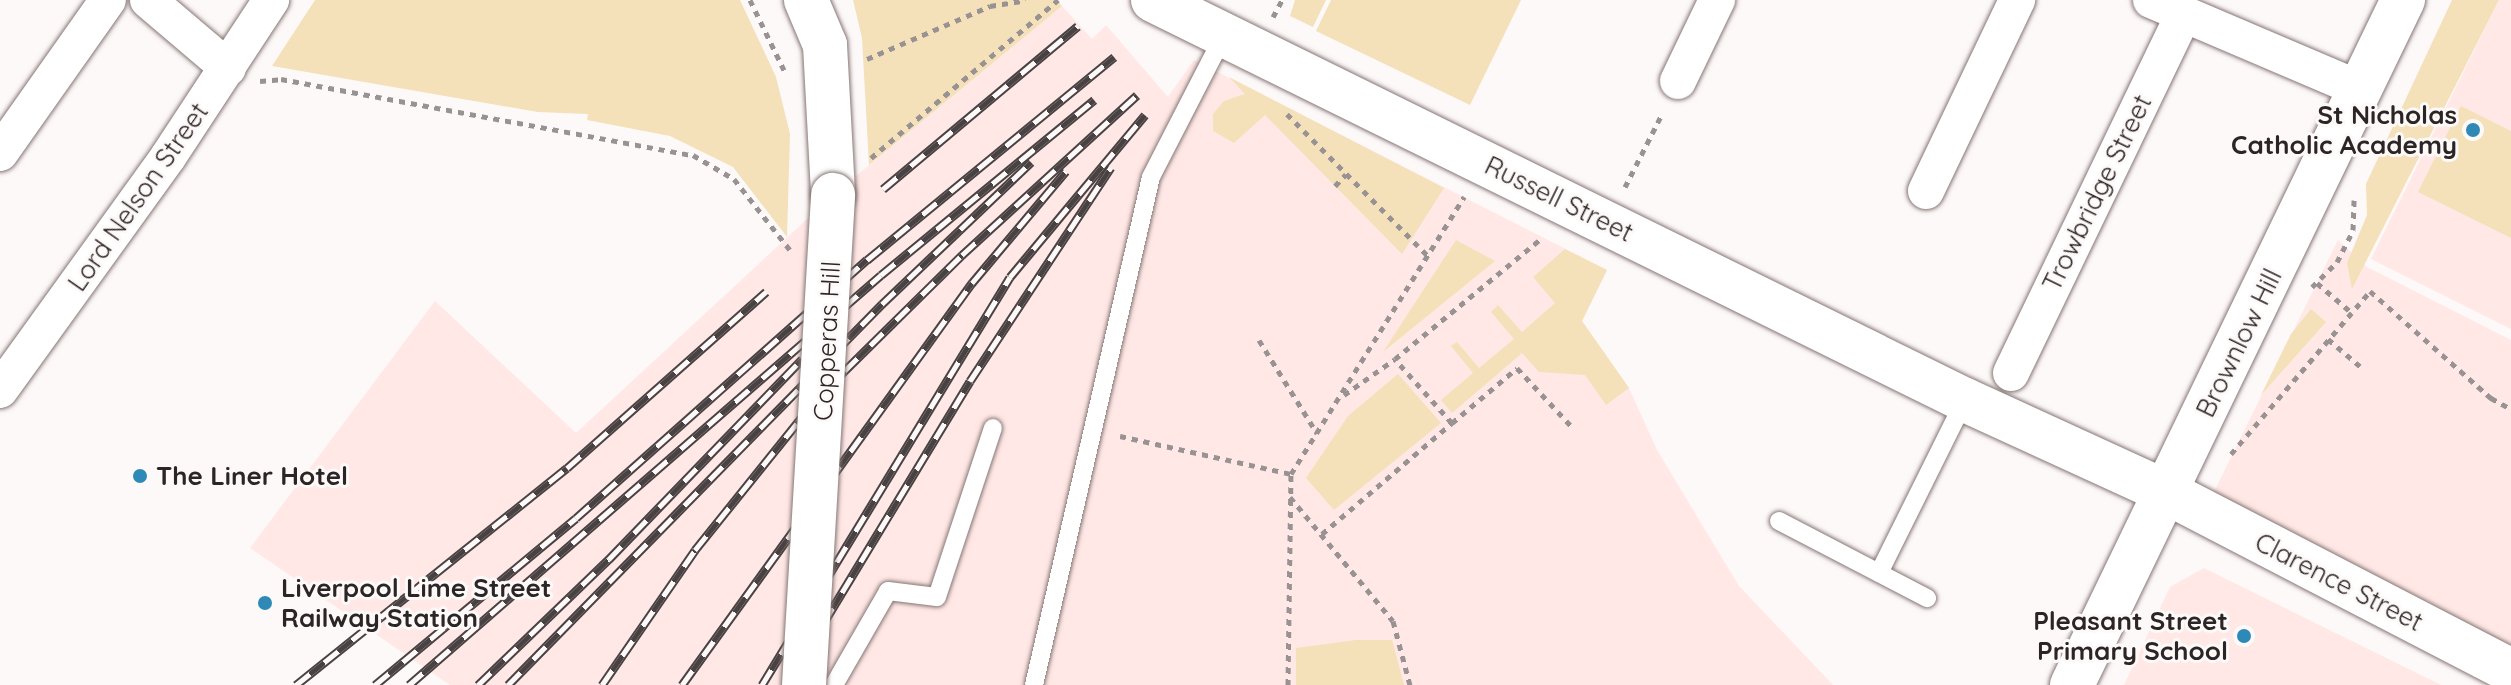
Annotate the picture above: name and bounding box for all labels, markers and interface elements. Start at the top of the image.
street label: Trowbridge Street [2036,90,2158,296]
street label: Lord Nelson Street [61,97,215,297]
place label: St Nicholas Catholic Academy [2231,99,2457,160]
marker: St Nicholas Catholic Academy [2464,121,2482,139]
street label: Russell Street [1480,150,1638,248]
street label: Copperas Hill [807,260,847,422]
street label: Brownlow Hill [2190,264,2288,422]
place label: The Liner Hotel [156,460,348,492]
marker: The Liner Hotel [131,467,149,485]
street label: Clarence Street [2250,526,2428,638]
place label: Liverpool Lime Street Railway Station [281,572,551,634]
marker: Liverpool Lime Street Railway Station [256,594,274,612]
place label: Pleasant Street Primary School [2033,605,2228,666]
marker: Pleasant Street Primary School [2235,627,2253,645]

